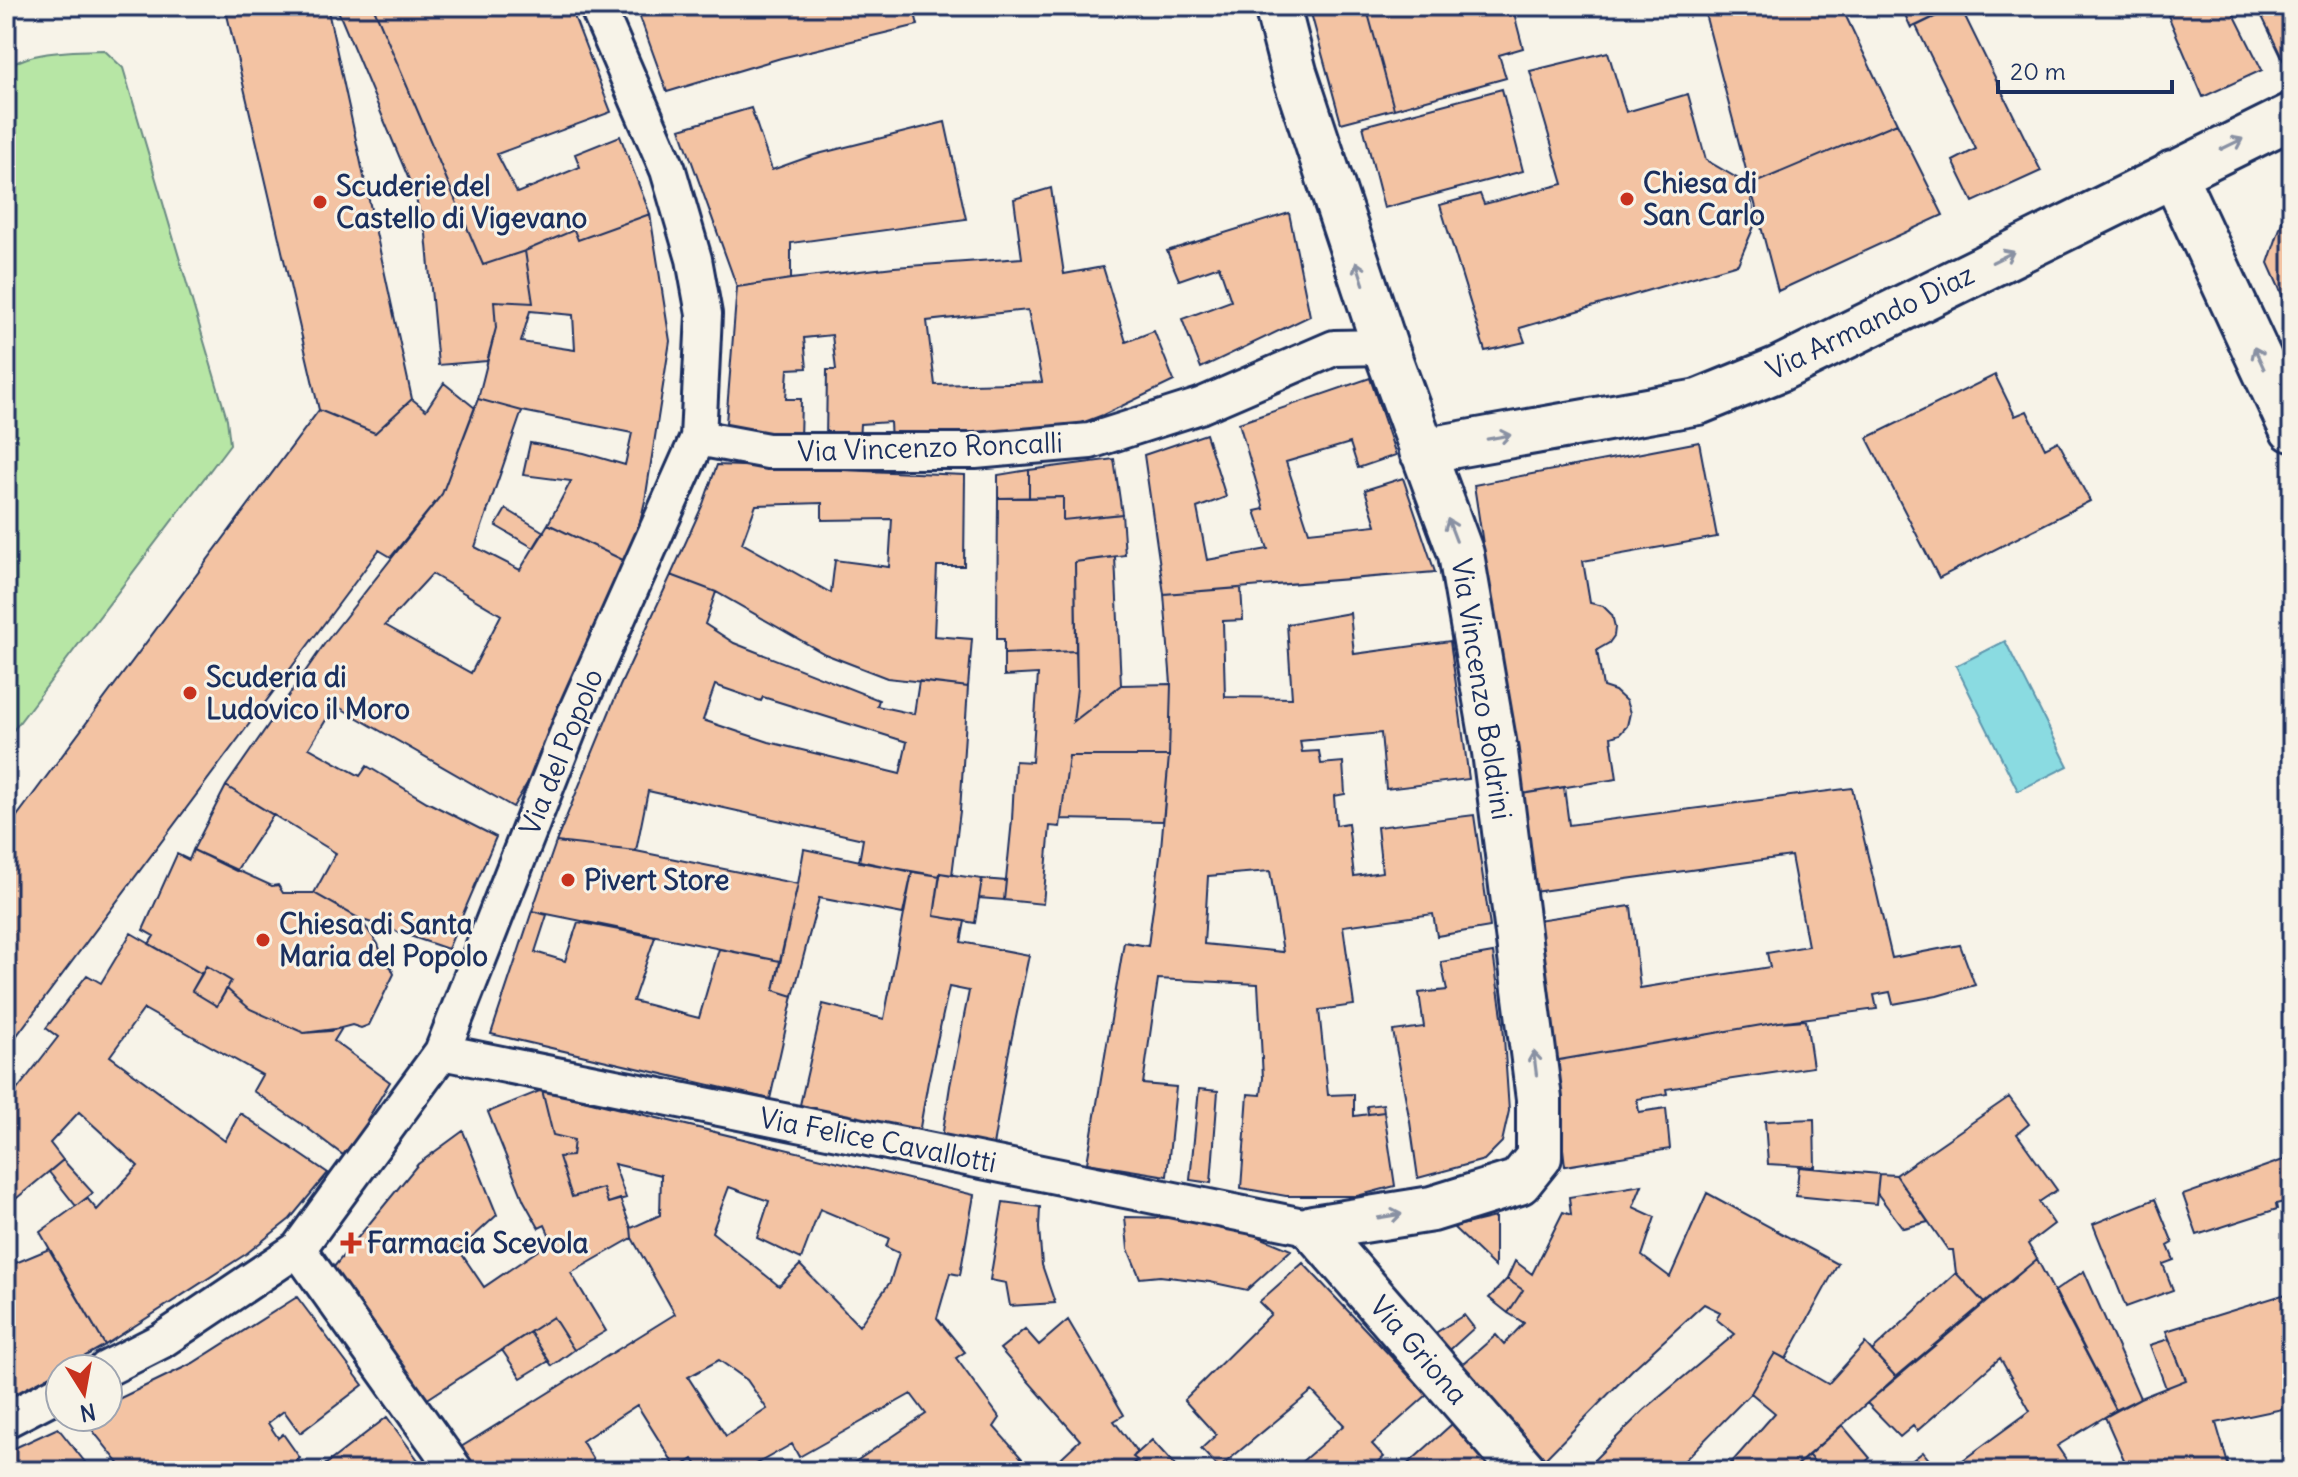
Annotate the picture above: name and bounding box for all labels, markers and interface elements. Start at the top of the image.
scale bar [1998,44,2172,94]
text: 20 m [2010,56,2066,86]
one-way arrow [2220,136,2244,151]
place label: Chiesa di San Carlo [1643,165,1765,233]
place label: Scuderie del Castello di Vigevano [336,168,587,236]
marker: Chiesa di San Carlo [1618,190,1636,208]
marker: Scuderie del Castello di Vigevano [311,193,329,211]
one-way arrow [1991,249,2015,265]
street label: Via Armando Diaz [1760,256,1980,388]
one-way arrow [1352,261,1367,286]
one-way arrow [2251,346,2266,370]
street label: Via Vincenzo Roncalli [797,424,1063,470]
one-way arrow [1486,429,1511,444]
one-way arrow [1444,518,1458,543]
street label: Via Vincenzo Boldrini [1444,556,1520,822]
place label: Scuderia di Ludovico il Moro [206,659,410,727]
street label: Via del Popolo [511,663,611,841]
marker: Scuderia di Ludovico il Moro [181,684,199,702]
place label: Pivert Store [584,862,729,898]
marker: Pivert Store [559,871,577,889]
place label: Chiesa di Santa Maria del Popolo [279,906,488,974]
marker: Chiesa di Santa Maria del Popolo [254,931,272,949]
one-way arrow [1527,1050,1542,1077]
street label: Via Felice Cavallotti [756,1099,1000,1181]
one-way arrow [1377,1208,1403,1223]
place label: Farmacia Scevola [367,1225,589,1261]
marker: Farmacia Scevola [342,1234,360,1252]
street label: Via Griona [1362,1288,1476,1412]
north arrow [44,1353,124,1433]
text: N [78,1397,98,1428]

